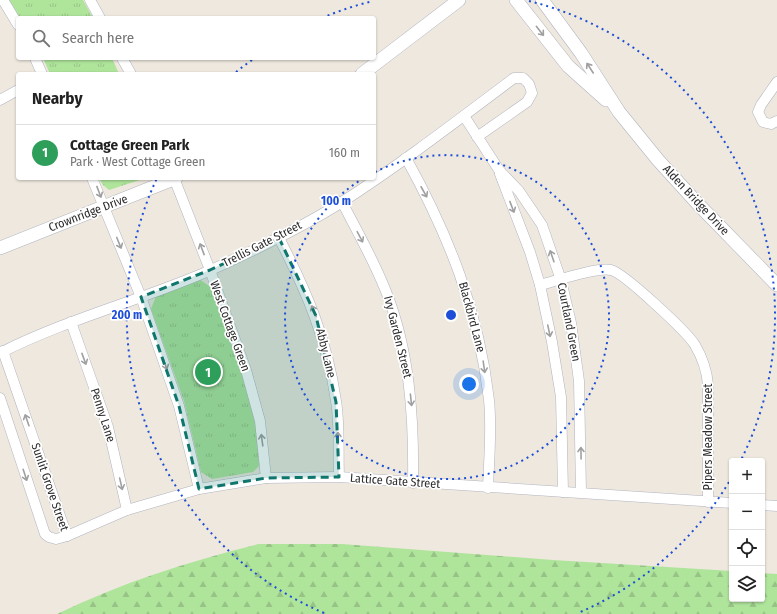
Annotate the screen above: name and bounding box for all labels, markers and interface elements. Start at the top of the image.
search box [16,16,376,60]
one-way arrow [536,25,544,36]
icon: search [30,27,52,49]
text: Search here [62,29,134,47]
one-way arrow [586,63,594,74]
text: Nearby [32,88,83,109]
text: Cottage Green Park [70,136,189,154]
text: 1 [42,145,48,160]
text: 160 m [329,145,360,160]
text: Park · West Cottage Green [70,154,205,169]
street label: Alden Bridge Drive [660,162,732,238]
one-way arrow [421,185,429,197]
one-way arrow [95,186,103,198]
street label: Crownridge Drive [47,191,130,234]
text: 100 m [321,194,351,208]
one-way arrow [509,200,517,212]
street label: Trellis Gate Street [220,218,304,270]
one-way arrow [357,230,364,242]
one-way arrow [115,236,123,248]
one-way arrow [197,244,205,256]
one-way arrow [548,251,556,263]
street label: West Cottage Green [207,279,253,373]
street label: Blackbird Lane [456,280,488,354]
street label: Courtland Green [555,281,583,363]
street label: Ivy Garden Street [381,294,415,380]
one-way arrow [309,305,317,317]
text: 200 m [111,308,142,322]
centre of rings [444,308,458,322]
one-way arrow [546,324,554,337]
street label: Abby Lane [313,327,339,379]
one-way arrow [81,353,88,366]
pin: 1 [195,357,221,387]
one-way arrow [161,358,169,370]
one-way arrow [480,360,488,373]
your location [459,374,479,394]
street label: Pipers Meadow Street [701,384,715,490]
street label: Penny Lane [88,386,118,444]
one-way arrow [407,393,415,406]
one-way arrow [23,414,30,427]
one-way arrow [334,432,342,445]
one-way arrow [258,434,266,447]
street label: Sunlit Grove Street [28,441,72,533]
one-way arrow [577,447,584,460]
map controls [729,458,765,602]
button: + [729,458,765,494]
one-way arrow [22,469,30,481]
street label: Lattice Gate Street [349,471,441,491]
one-way arrow [118,477,126,490]
button: − [729,494,765,530]
button: locate [729,530,765,566]
button: layers [729,566,765,602]

